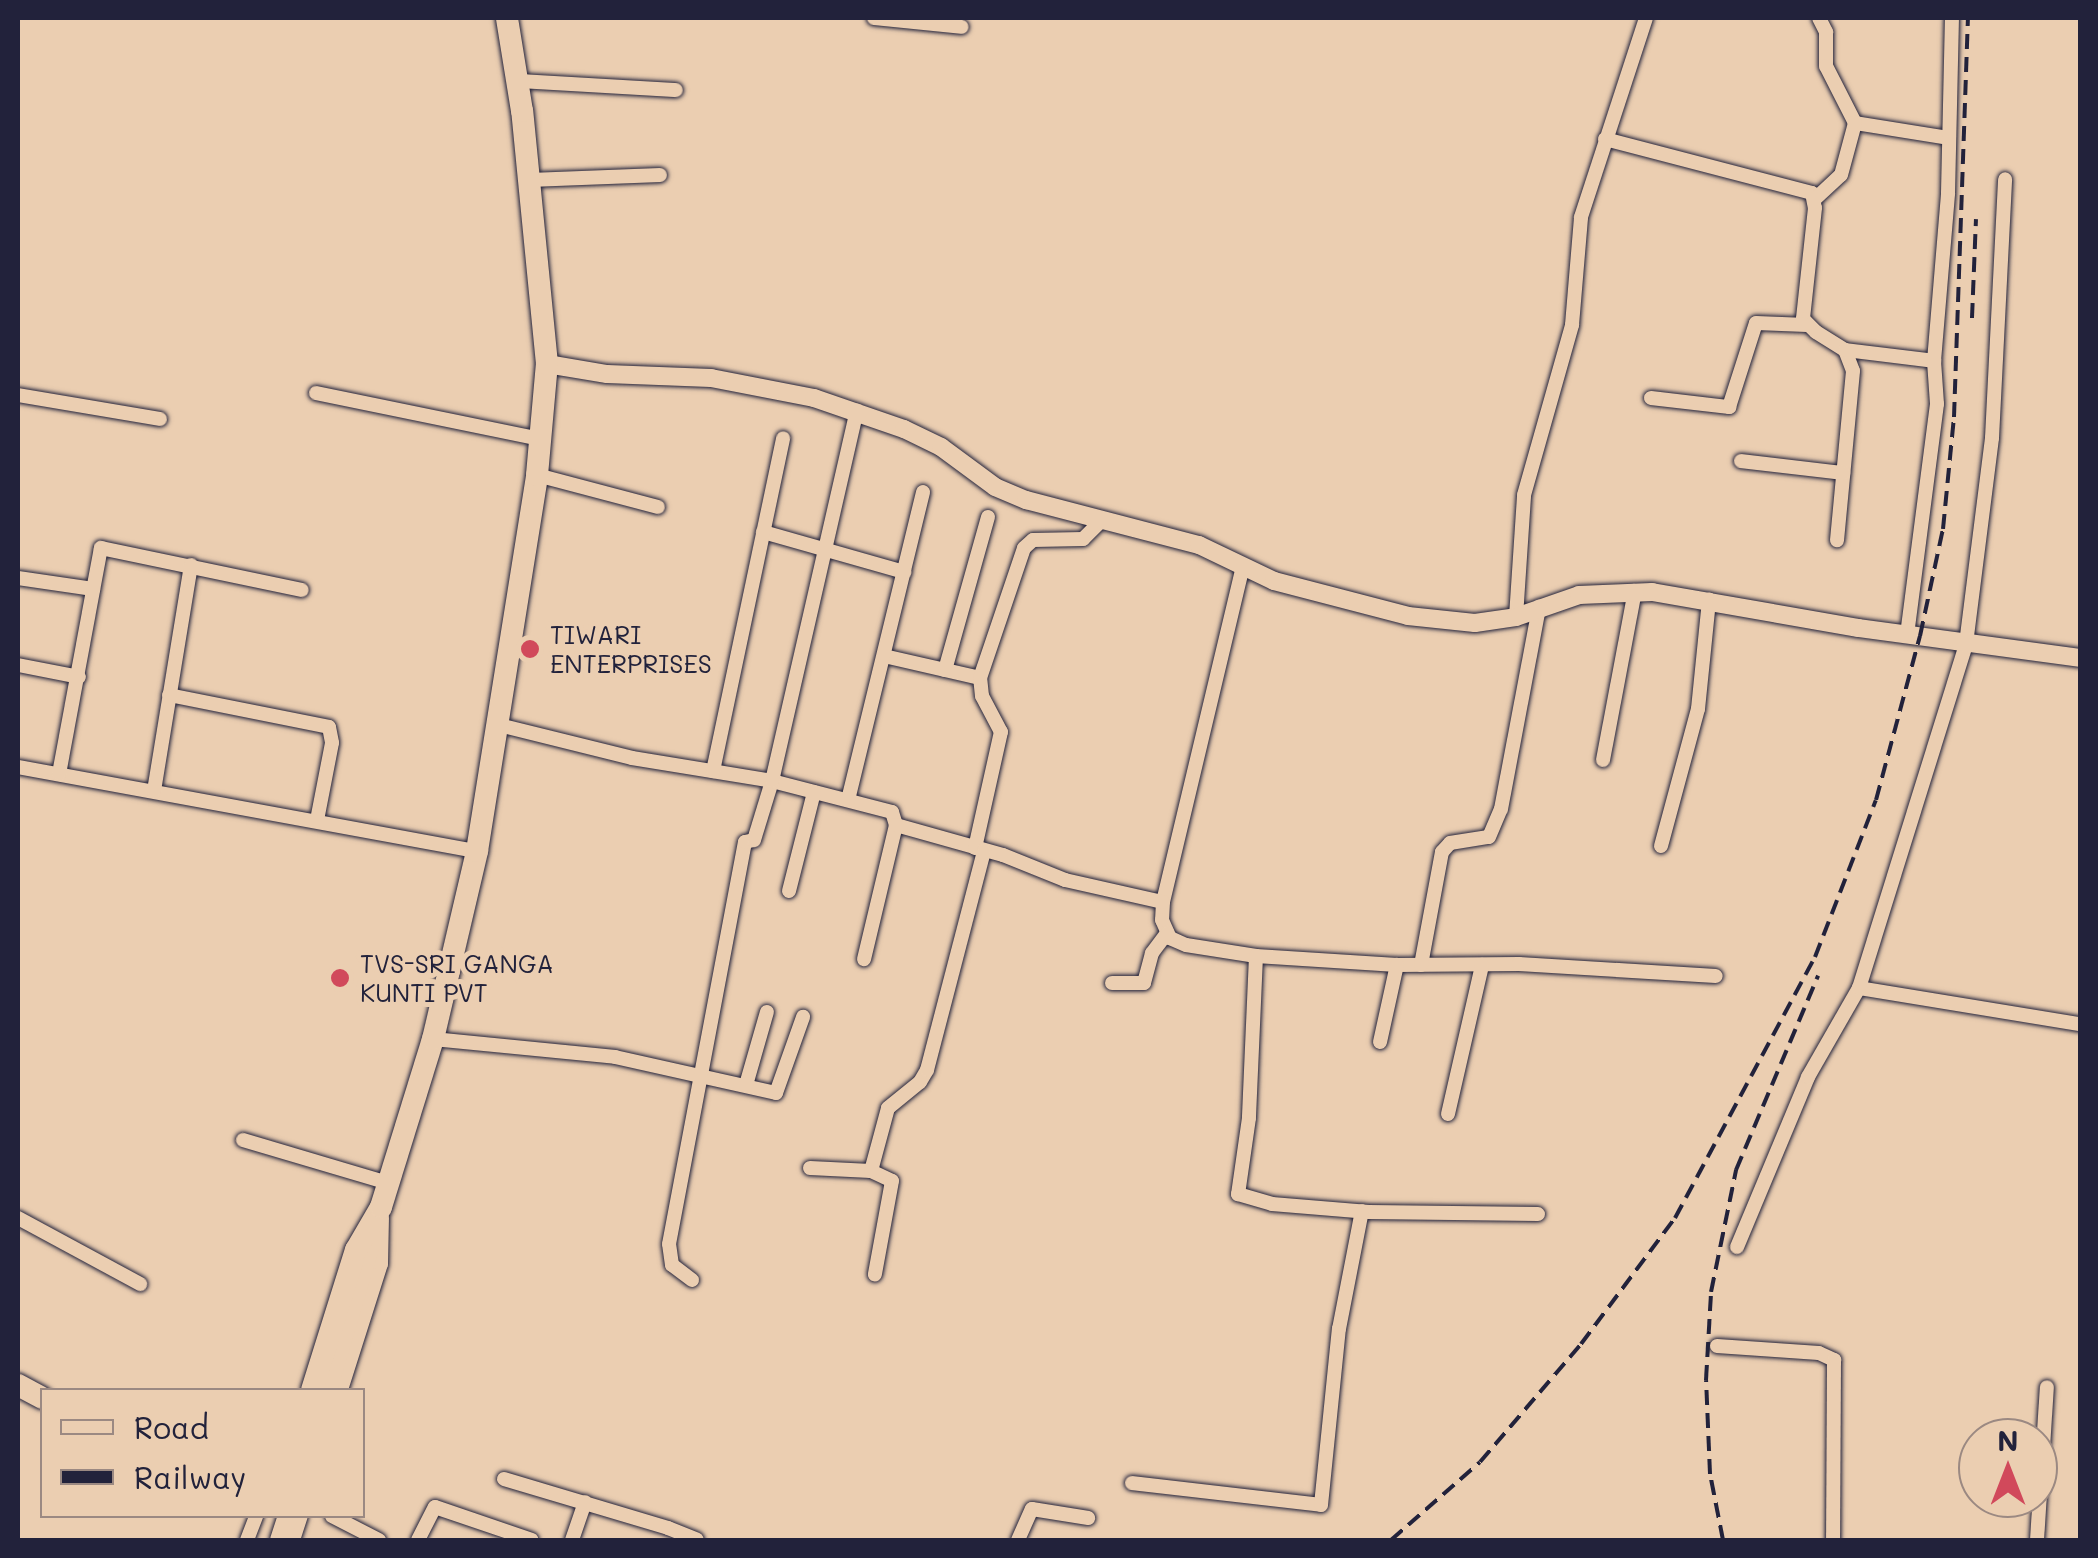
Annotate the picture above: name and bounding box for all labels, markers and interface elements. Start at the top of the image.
place label: TIWARI ENTERPRISES [550,620,712,679]
marker: TIWARI ENTERPRISES [519,638,541,660]
place label: TVS-SRI GANGA KUNTI PVT [360,949,554,1008]
marker: TVS-SRI GANGA KUNTI PVT [329,967,351,989]
legend [40,1388,365,1518]
text: Road [134,1407,209,1447]
north arrow [1958,1418,2058,1518]
text: N [1997,1422,2019,1458]
text: Railway [134,1457,246,1497]

